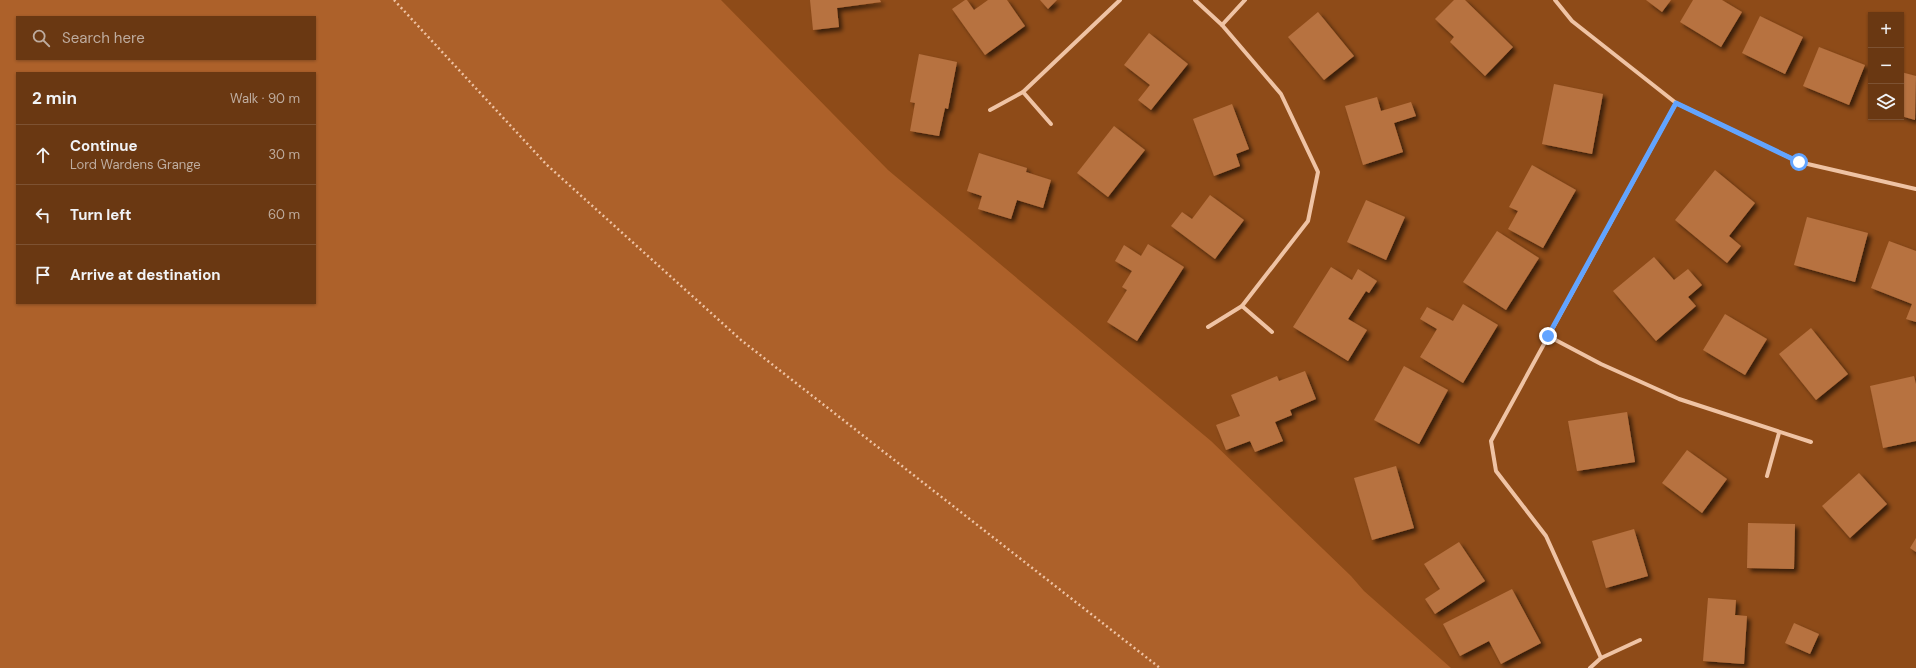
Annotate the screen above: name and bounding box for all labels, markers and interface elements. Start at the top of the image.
map controls [1868,12,1904,120]
button: + [1868,12,1904,48]
search box [16,16,316,60]
icon: search [30,27,52,49]
text: Search here [62,28,145,48]
button: − [1868,48,1904,84]
button: layers [1868,84,1904,120]
text: 2 min [32,87,77,109]
text: Walk · 90 m [230,90,300,107]
text: Continue [70,136,138,156]
icon: ahead [32,144,54,166]
text: 30 m [268,146,300,163]
route start [1790,153,1808,171]
text: Lord Wardens Grange [70,156,201,173]
icon: left [32,204,54,226]
text: Turn left [70,205,131,225]
text: 60 m [268,206,300,223]
icon: arrive [32,264,54,286]
text: Arrive at destination [70,265,221,285]
route end [1539,327,1557,345]

